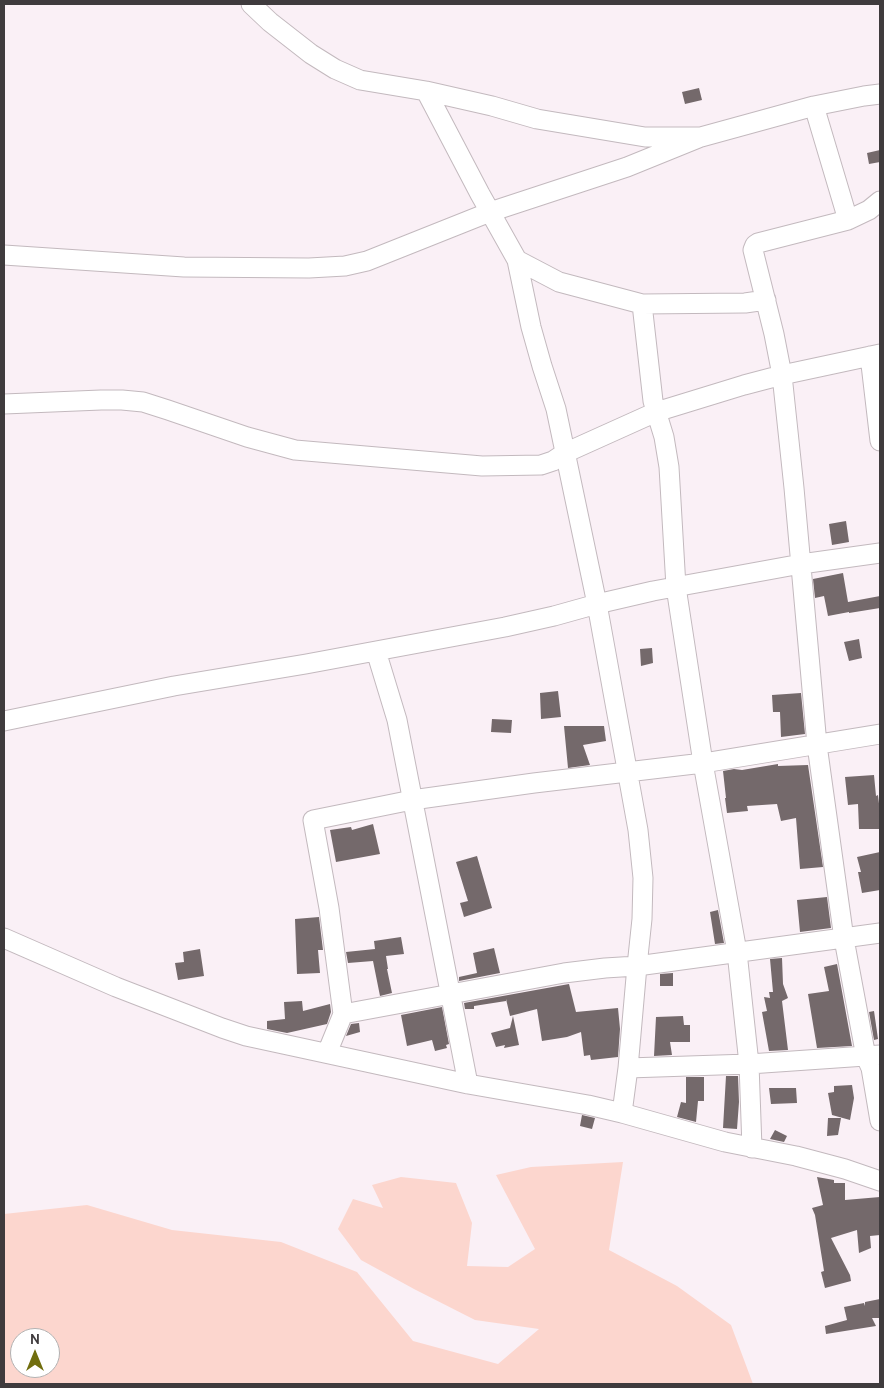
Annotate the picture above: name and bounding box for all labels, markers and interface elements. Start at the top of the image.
north arrow [10,1328,60,1378]
text: N [30,1330,40,1348]

